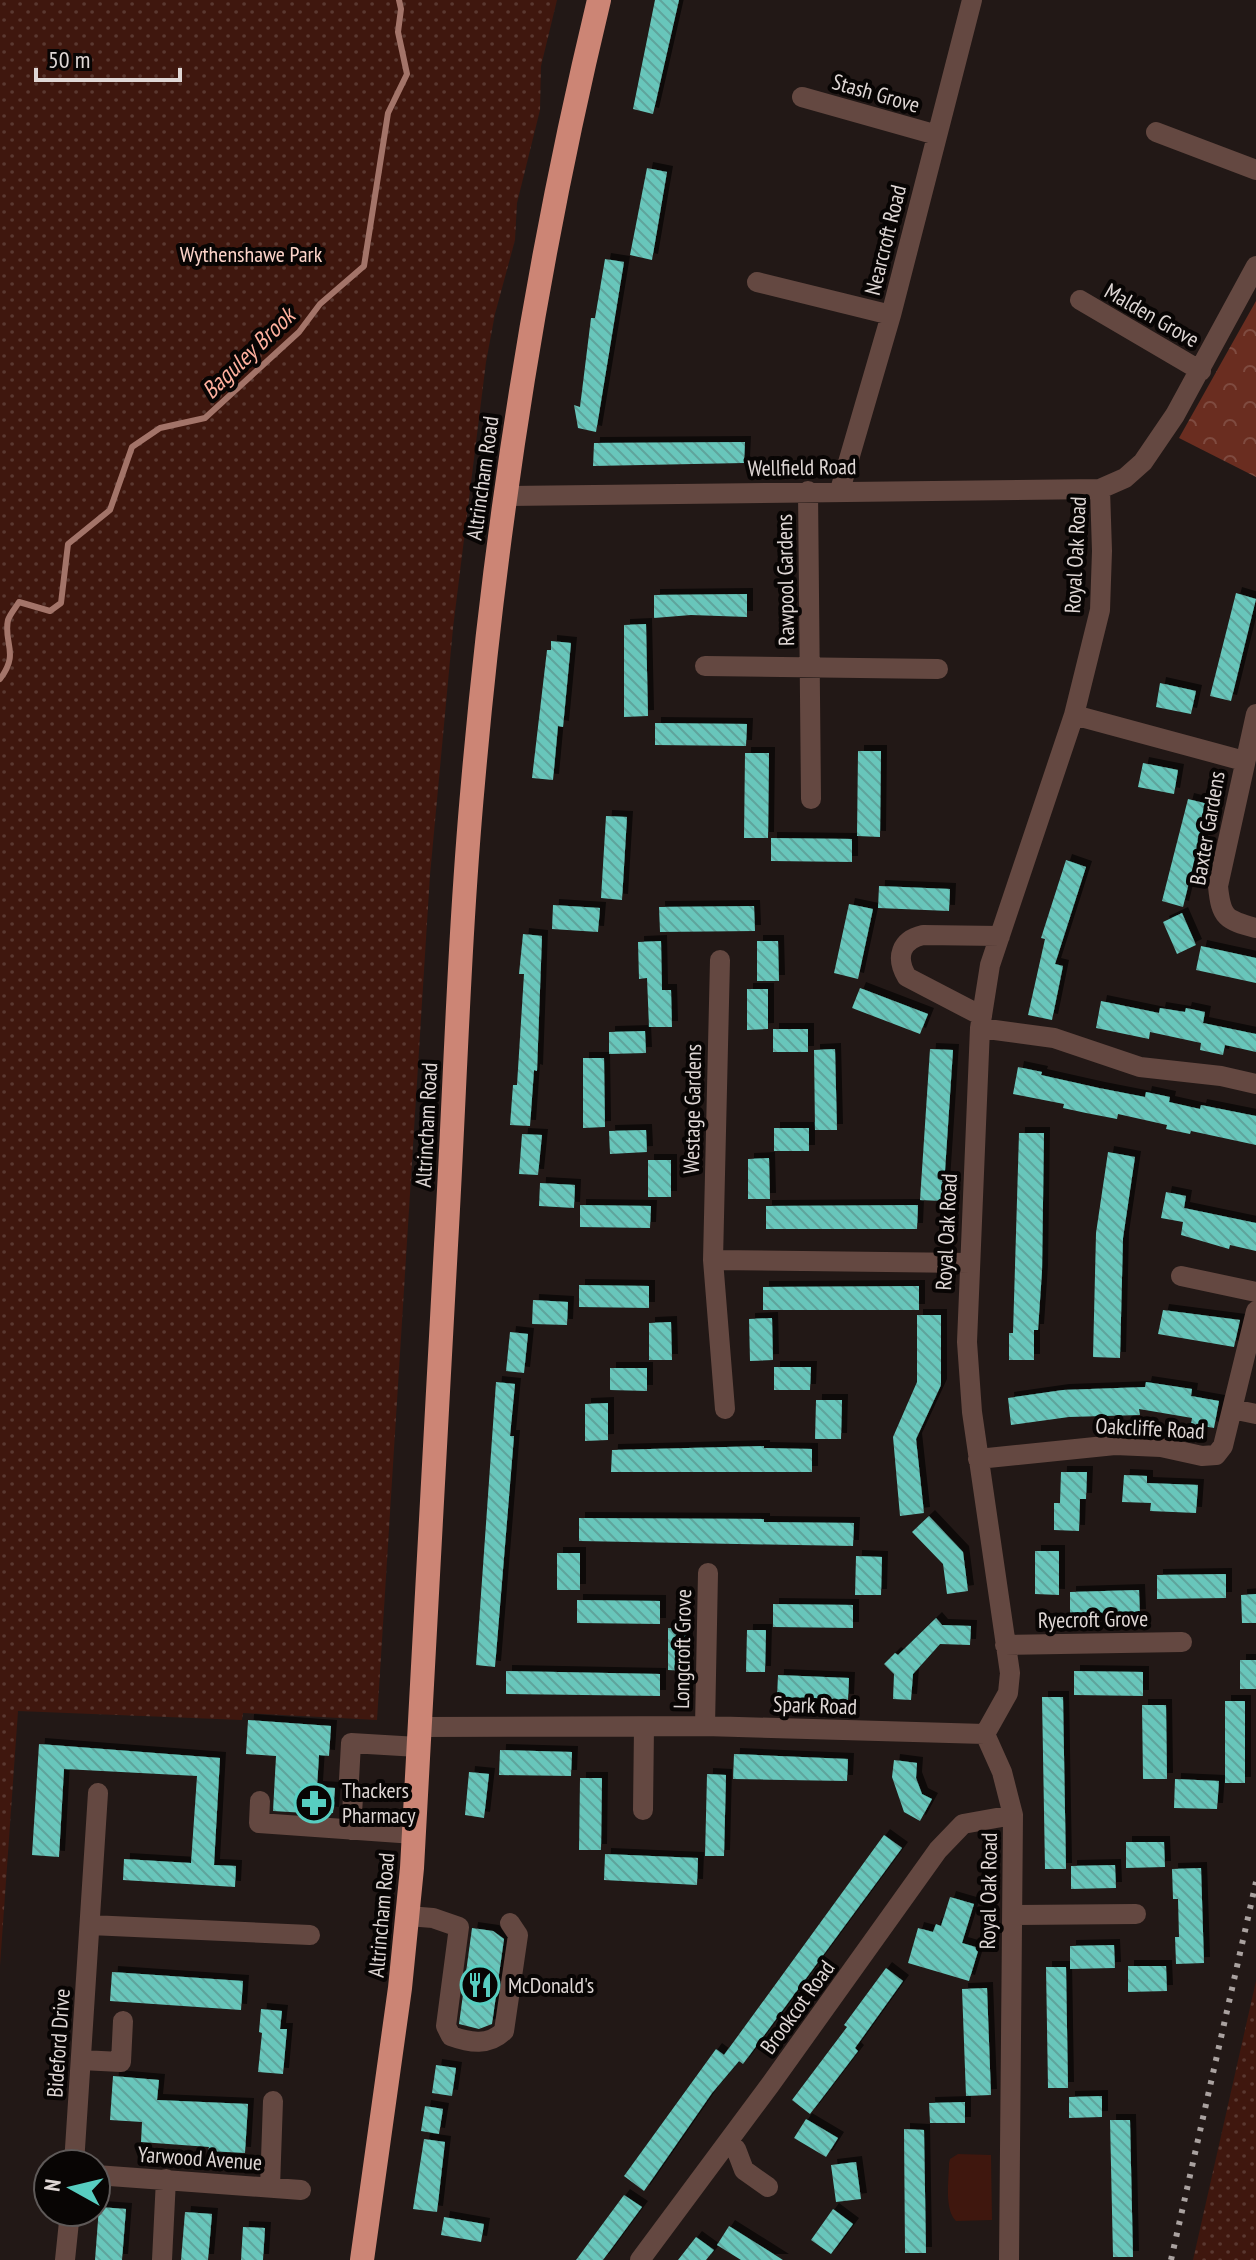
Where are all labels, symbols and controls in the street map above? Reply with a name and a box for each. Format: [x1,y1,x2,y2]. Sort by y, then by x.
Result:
scale bar [36,32,180,82]
text: 50 m [48,44,90,75]
street label: Stash Grove [829,67,923,119]
street label: Nearcroft Road [858,182,912,298]
park label: Wythenshawe Park [180,240,323,268]
street label: Malden Grove [1100,277,1204,353]
water label: Baguley Brook [195,299,303,405]
street label: Altrincham Road [459,414,505,542]
street label: Wellfield Road [747,452,857,482]
street label: Royal Oak Road [1058,496,1092,614]
street label: Rawpool Gardens [770,514,800,646]
street label: Baxter Gardens [1183,769,1231,887]
street label: Westage Gardens [677,1044,707,1174]
street label: Altrincham Road [409,1062,443,1188]
street label: Royal Oak Road [929,1173,963,1291]
street label: Oakcliffe Road [1095,1411,1205,1445]
street label: Longcroft Grove [667,1589,697,1709]
street label: Ryecroft Grove [1038,1604,1148,1634]
street label: Spark Road [773,1690,857,1720]
place label: Thackers Pharmacy [342,1776,416,1829]
pharmacy icon: Thackers Pharmacy [293,1782,335,1824]
street label: Royal Oak Road [973,1832,1003,1950]
street label: Altrincham Road [362,1852,400,1978]
street label: Brookcot Road [754,1955,840,2059]
restaurant icon: McDonald's [459,1964,501,2006]
place label: McDonald's [508,1971,594,1999]
street label: Bideford Drive [40,1988,76,2098]
street label: Yarwood Avenue [137,2140,263,2176]
north arrow [32,2148,112,2228]
text: N [38,2177,67,2193]

